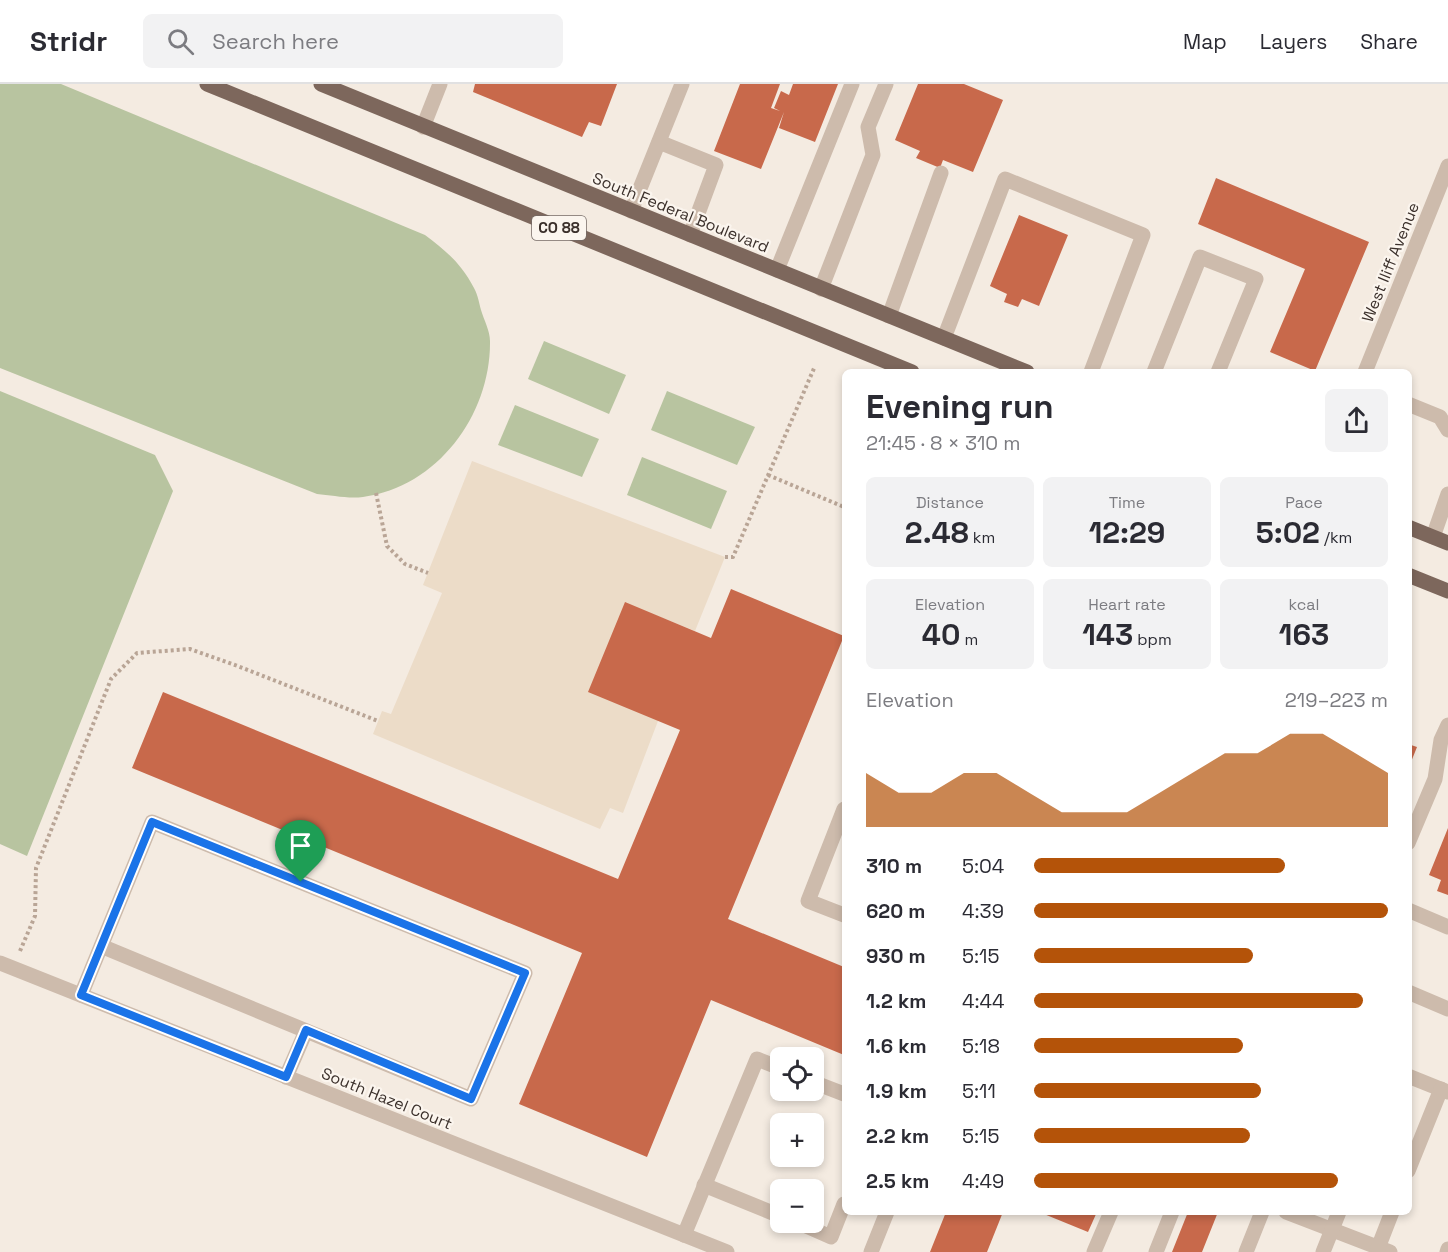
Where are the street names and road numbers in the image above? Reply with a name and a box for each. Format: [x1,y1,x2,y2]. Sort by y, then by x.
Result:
street label: South Federal Boulevard [589,167,772,258]
street label: West Iliff Avenue [1357,199,1424,325]
road number: CO 88 [532,216,586,240]
street label: South Hazel Court [318,1063,455,1134]

